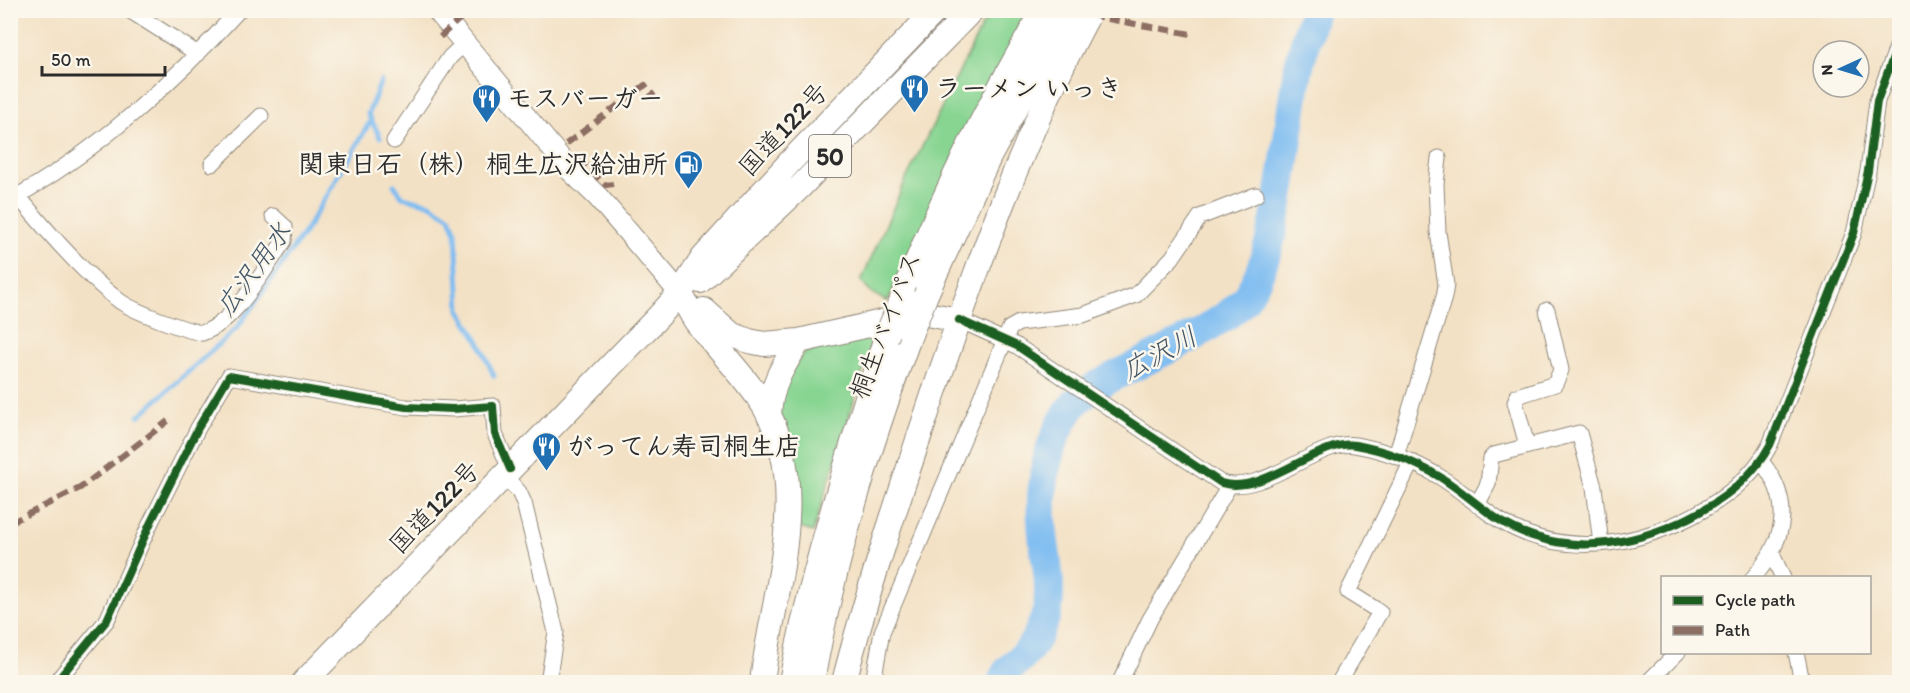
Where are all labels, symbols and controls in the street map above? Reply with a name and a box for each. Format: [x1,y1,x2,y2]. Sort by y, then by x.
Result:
scale bar [42,39,165,77]
north arrow [1811,39,1871,99]
text: 50 m [51,49,91,71]
text: N [1817,64,1836,76]
restaurant icon: ラーメン いっき [898,72,930,114]
place label: ラーメン いっき [935,72,1123,104]
street label: 国道122号 [731,75,835,183]
restaurant icon: モスバーガー [470,82,502,124]
place label: モスバーガー [507,82,664,114]
road number: 50 [809,135,851,177]
place label: 関東日石（株） 桐生広沢給油所 [298,148,668,180]
fuel station icon: 関東日石（株） 桐生広沢給油所 [673,148,705,190]
water label: 広沢用水 [208,216,298,322]
street label: 桐生バイパス [842,247,928,403]
water label: 広沢川 [1115,319,1203,387]
restaurant icon: がってん寿司桐生店 [530,430,562,472]
place label: がってん寿司桐生店 [567,430,801,462]
street label: 国道122号 [382,454,486,560]
legend [1661,576,1871,654]
text: Cycle path [1715,589,1796,611]
text: Path [1715,619,1750,641]

